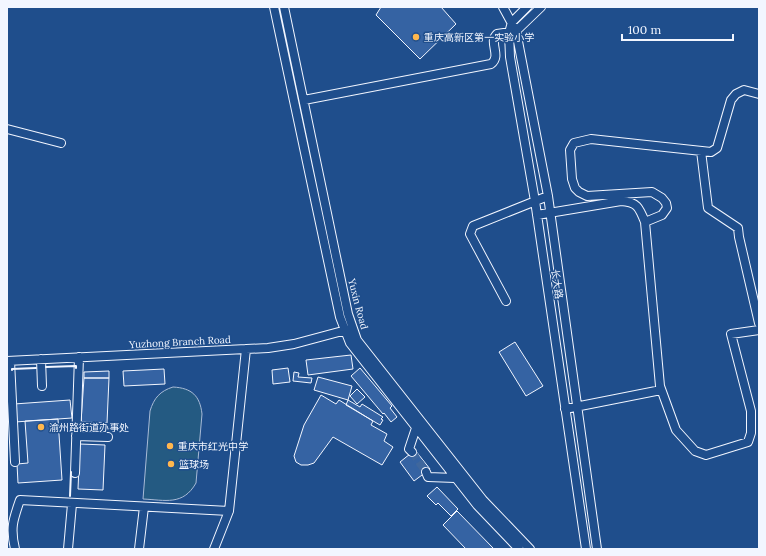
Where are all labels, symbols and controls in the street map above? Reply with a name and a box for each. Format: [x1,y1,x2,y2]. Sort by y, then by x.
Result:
scale bar [622,16,733,42]
text: 100 m [628,22,661,37]
place label: 重庆高新区第一实验小学 [424,31,534,44]
marker: 重庆高新区第一实验小学 [411,32,421,42]
street label: 长大路 [548,268,566,300]
street label: Yuxin Road [345,276,371,331]
street label: Yuzhong Branch Road [128,333,231,351]
place label: 渝州路街道办事处 [49,421,129,434]
marker: 渝州路街道办事处 [36,422,46,432]
place label: 重庆市红光中学 [178,440,248,453]
marker: 重庆市红光中学 [165,441,175,451]
place label: 篮球场 [179,458,209,471]
marker: 篮球场 [166,459,176,469]

